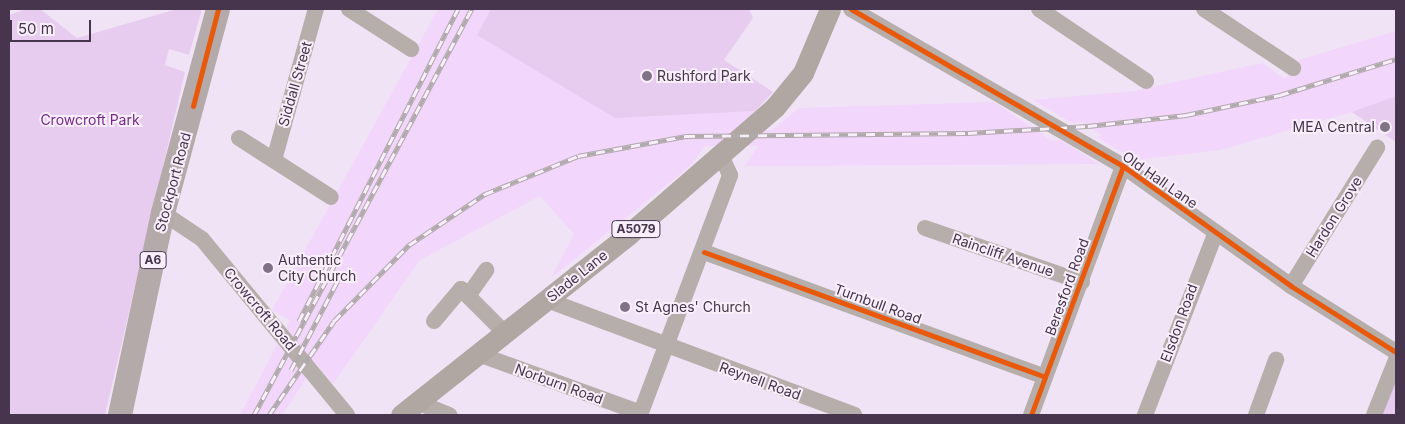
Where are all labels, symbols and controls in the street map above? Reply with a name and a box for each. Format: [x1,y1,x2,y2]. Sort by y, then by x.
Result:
scale bar [12,10,94,42]
text: 50 m [18,19,54,38]
street label: Siddall Street [275,40,315,128]
place label: Rushford Park [657,68,751,84]
marker: Rushford Park [641,70,653,82]
park label: Crowcroft Park [40,112,140,128]
place label: MEA Central [1293,119,1375,135]
marker: MEA Central [1379,121,1391,133]
street label: Stockport Road [152,130,194,234]
street label: Old Hall Lane [1119,148,1201,212]
street label: Hardon Grove [1303,174,1365,260]
road number: A5079 [611,220,661,238]
street label: Raincliff Avenue [950,230,1056,280]
street label: Beresford Road [1042,236,1092,338]
street label: Slade Lane [543,246,611,306]
road number: A6 [139,250,167,270]
place label: Authentic City Church [278,252,356,284]
marker: Authentic City Church [262,262,274,274]
street label: Crowcroft Road [220,264,300,354]
street label: Turnbull Road [832,280,924,328]
street label: Elsdon Road [1157,282,1201,364]
place label: St Agnes' Church [635,299,751,315]
marker: St Agnes' Church [619,301,631,313]
street label: Reynell Road [717,358,803,404]
street label: Norburn Road [513,360,605,408]

